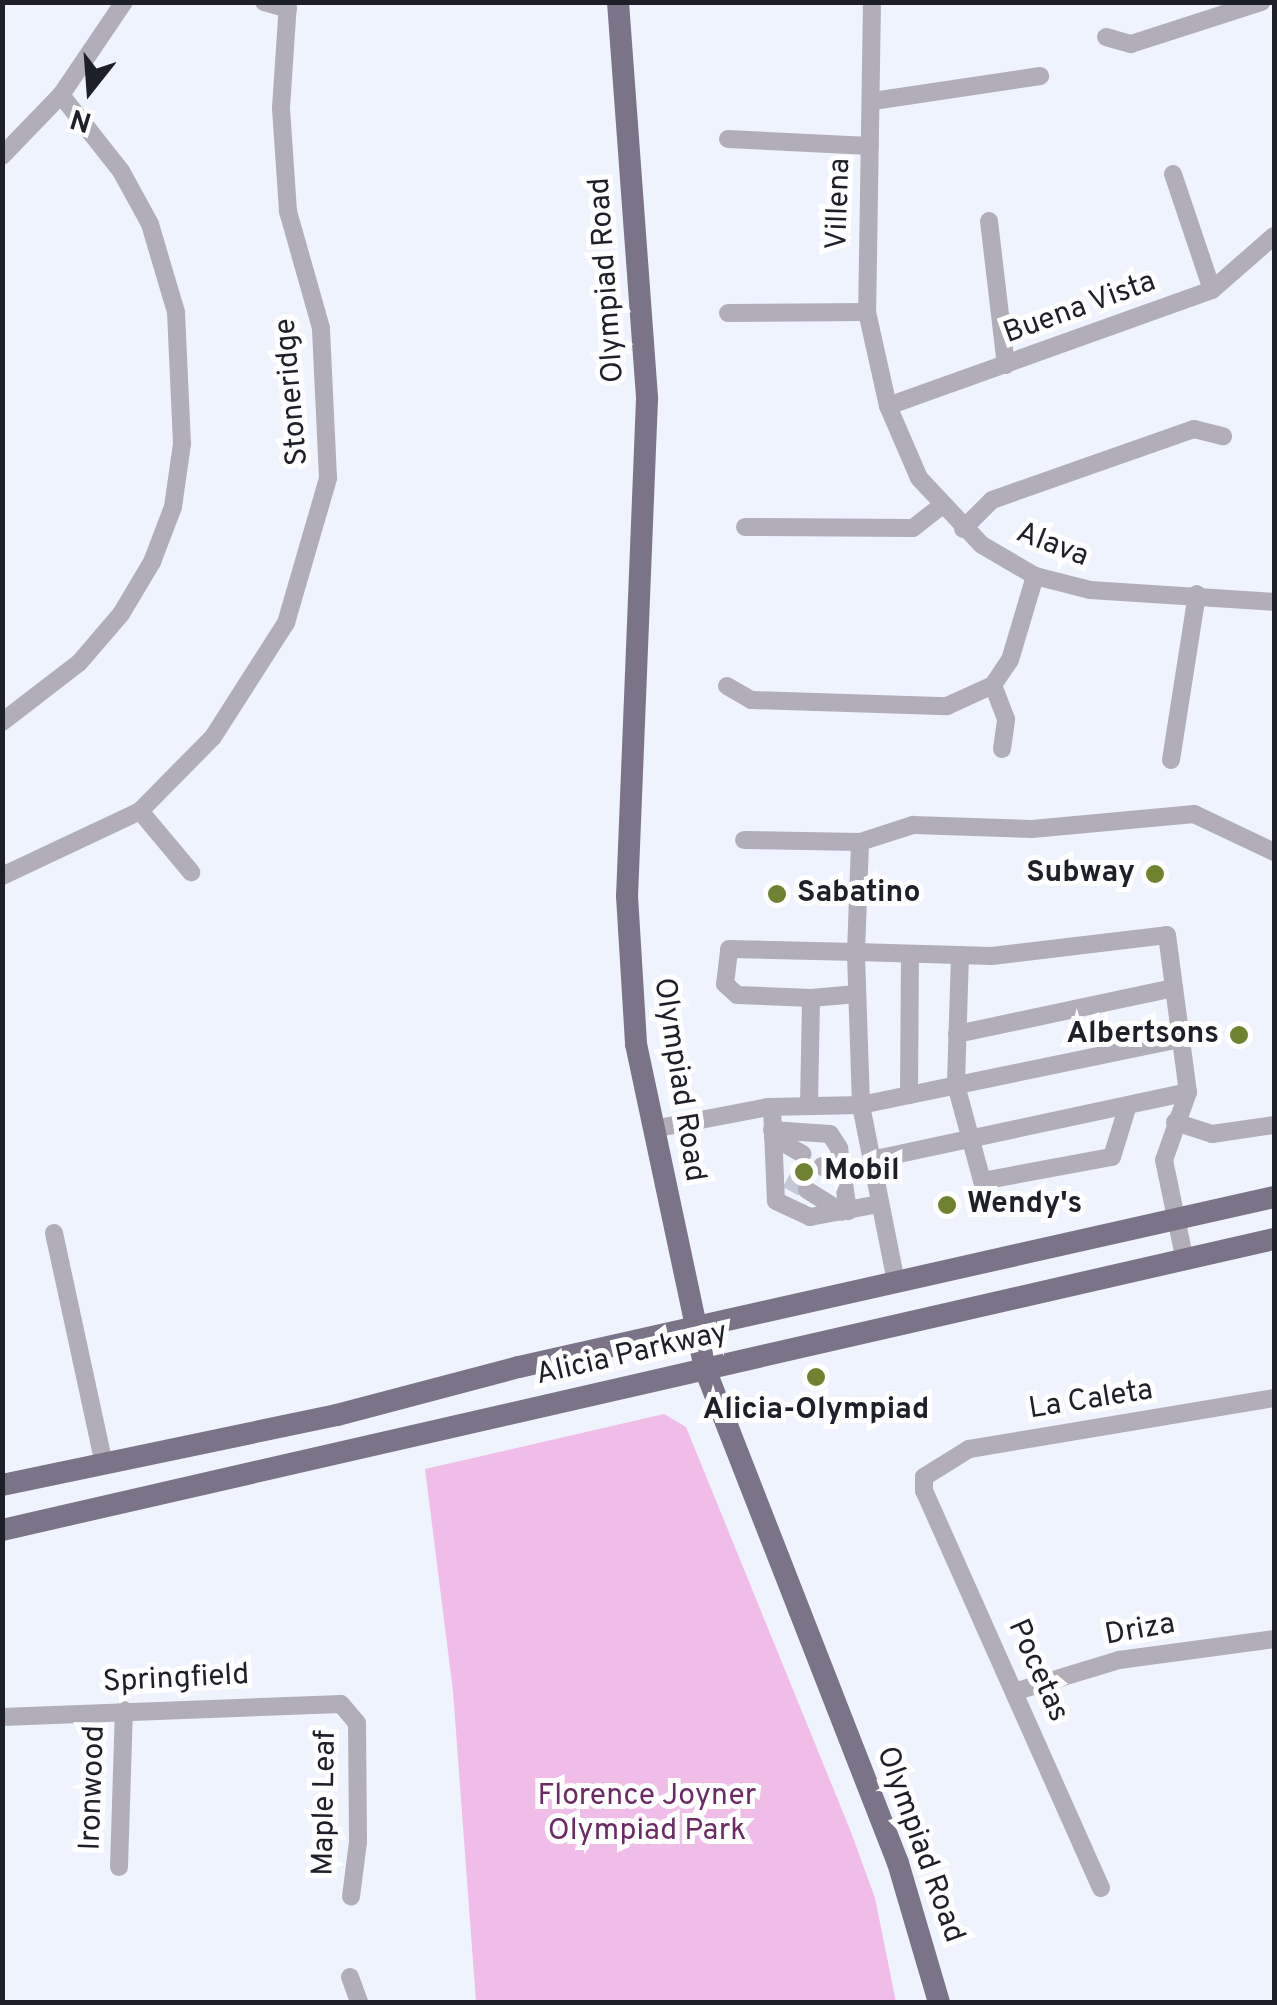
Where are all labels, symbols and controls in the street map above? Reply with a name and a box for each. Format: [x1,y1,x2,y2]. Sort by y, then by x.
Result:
north arrow [40,40,140,140]
text: N [66,99,96,139]
street label: Villena [820,157,860,251]
street label: Olympiad Road [583,176,633,384]
street label: Buena Vista [998,265,1162,353]
street label: Stoneridge [269,317,317,467]
street label: Alava [1011,516,1093,576]
place label: Subway [1026,856,1135,892]
marker: Subway [1144,863,1166,885]
place label: Sabatino [797,876,920,912]
marker: Sabatino [766,883,788,905]
street label: Olympiad Road [644,976,712,1184]
place label: Albertsons [1067,1017,1219,1053]
marker: Albertsons [1228,1024,1250,1046]
place label: Mobil [824,1154,900,1190]
marker: Mobil [793,1161,815,1183]
place label: Wendy's [967,1187,1082,1223]
marker: Wendy's [936,1194,958,1216]
street label: Alicia Parkway [533,1315,731,1395]
marker: Alicia-Olympiad [805,1366,827,1388]
street label: La Caleta [1026,1373,1156,1429]
place label: Alicia-Olympiad [703,1393,929,1429]
street label: Driza [1102,1607,1178,1655]
street label: Pocetas [999,1614,1075,1728]
street label: Springfield [102,1658,250,1702]
street label: Ironwood [74,1725,114,1851]
street label: Maple Leaf [307,1730,345,1876]
street label: Olympiad Road [867,1742,971,1948]
park label: Florence Joyner Olympiad Park [537,1779,757,1850]

